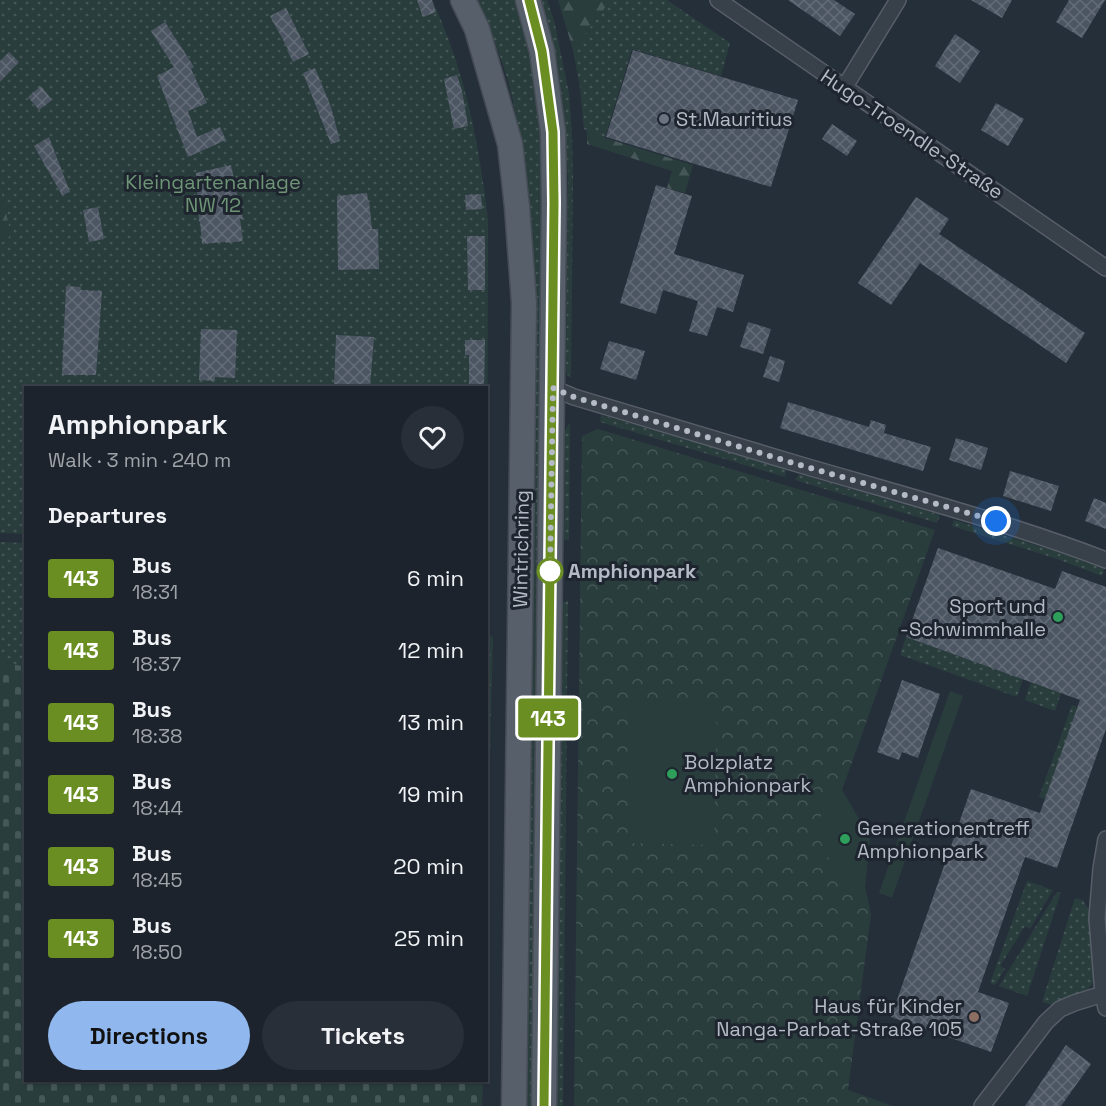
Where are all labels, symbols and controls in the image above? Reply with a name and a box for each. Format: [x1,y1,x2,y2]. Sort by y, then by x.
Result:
street label: Hugo-Troendle-Straße [816,63,1008,205]
place label: St.Mauritius [676,106,793,132]
marker: St.Mauritius [657,112,671,126]
park label: Kleingartenanlage NW 12 [125,169,301,218]
text: Amphionpark [48,406,228,442]
button: heart [401,406,464,469]
text: Walk · 3 min · 240 m [48,447,231,473]
street label: Wintrichring [507,490,535,608]
text: Departures [48,501,167,529]
your location [981,506,1011,536]
text: Bus [132,551,172,579]
marker: Amphionpark [537,558,563,584]
place label: Amphionpark [568,558,696,584]
text: 6 min [407,564,464,592]
text: 143 [63,565,99,592]
text: 18:31 [132,579,178,605]
place label: Sport und -Schwimmhalle [900,593,1046,642]
marker: Sport und -Schwimmhalle [1051,610,1065,624]
text: Bus [132,623,172,651]
text: 12 min [398,636,464,664]
text: 143 [63,637,99,664]
text: 18:37 [132,651,181,677]
text: Bus [132,695,172,723]
line badge: 143 [514,698,582,738]
text: 143 [530,705,566,732]
text: 13 min [398,708,464,736]
text: 143 [63,709,99,736]
text: 18:38 [132,723,182,749]
place label: Bolzplatz Amphionpark [684,749,811,798]
text: Bus [132,767,172,795]
marker: Bolzplatz Amphionpark [665,767,679,781]
text: 19 min [398,780,464,808]
text: 143 [63,781,99,808]
text: 18:44 [132,795,183,821]
place label: Generationentreff Amphionpark [857,815,1030,864]
marker: Generationentreff Amphionpark [838,832,852,846]
text: Bus [132,839,172,867]
text: 20 min [393,852,464,880]
text: 143 [63,853,99,880]
text: 18:45 [132,867,182,893]
text: Bus [132,911,172,939]
text: 25 min [394,924,464,952]
text: 143 [63,925,99,952]
text: 18:50 [132,939,183,965]
place label: Haus für Kinder Nanga-Parbat-Straße 105 [716,993,962,1042]
button: Directions [48,1001,250,1070]
button: Tickets [262,1001,464,1070]
marker: Haus für Kinder Nanga-Parbat-Straße 105 [967,1010,981,1024]

